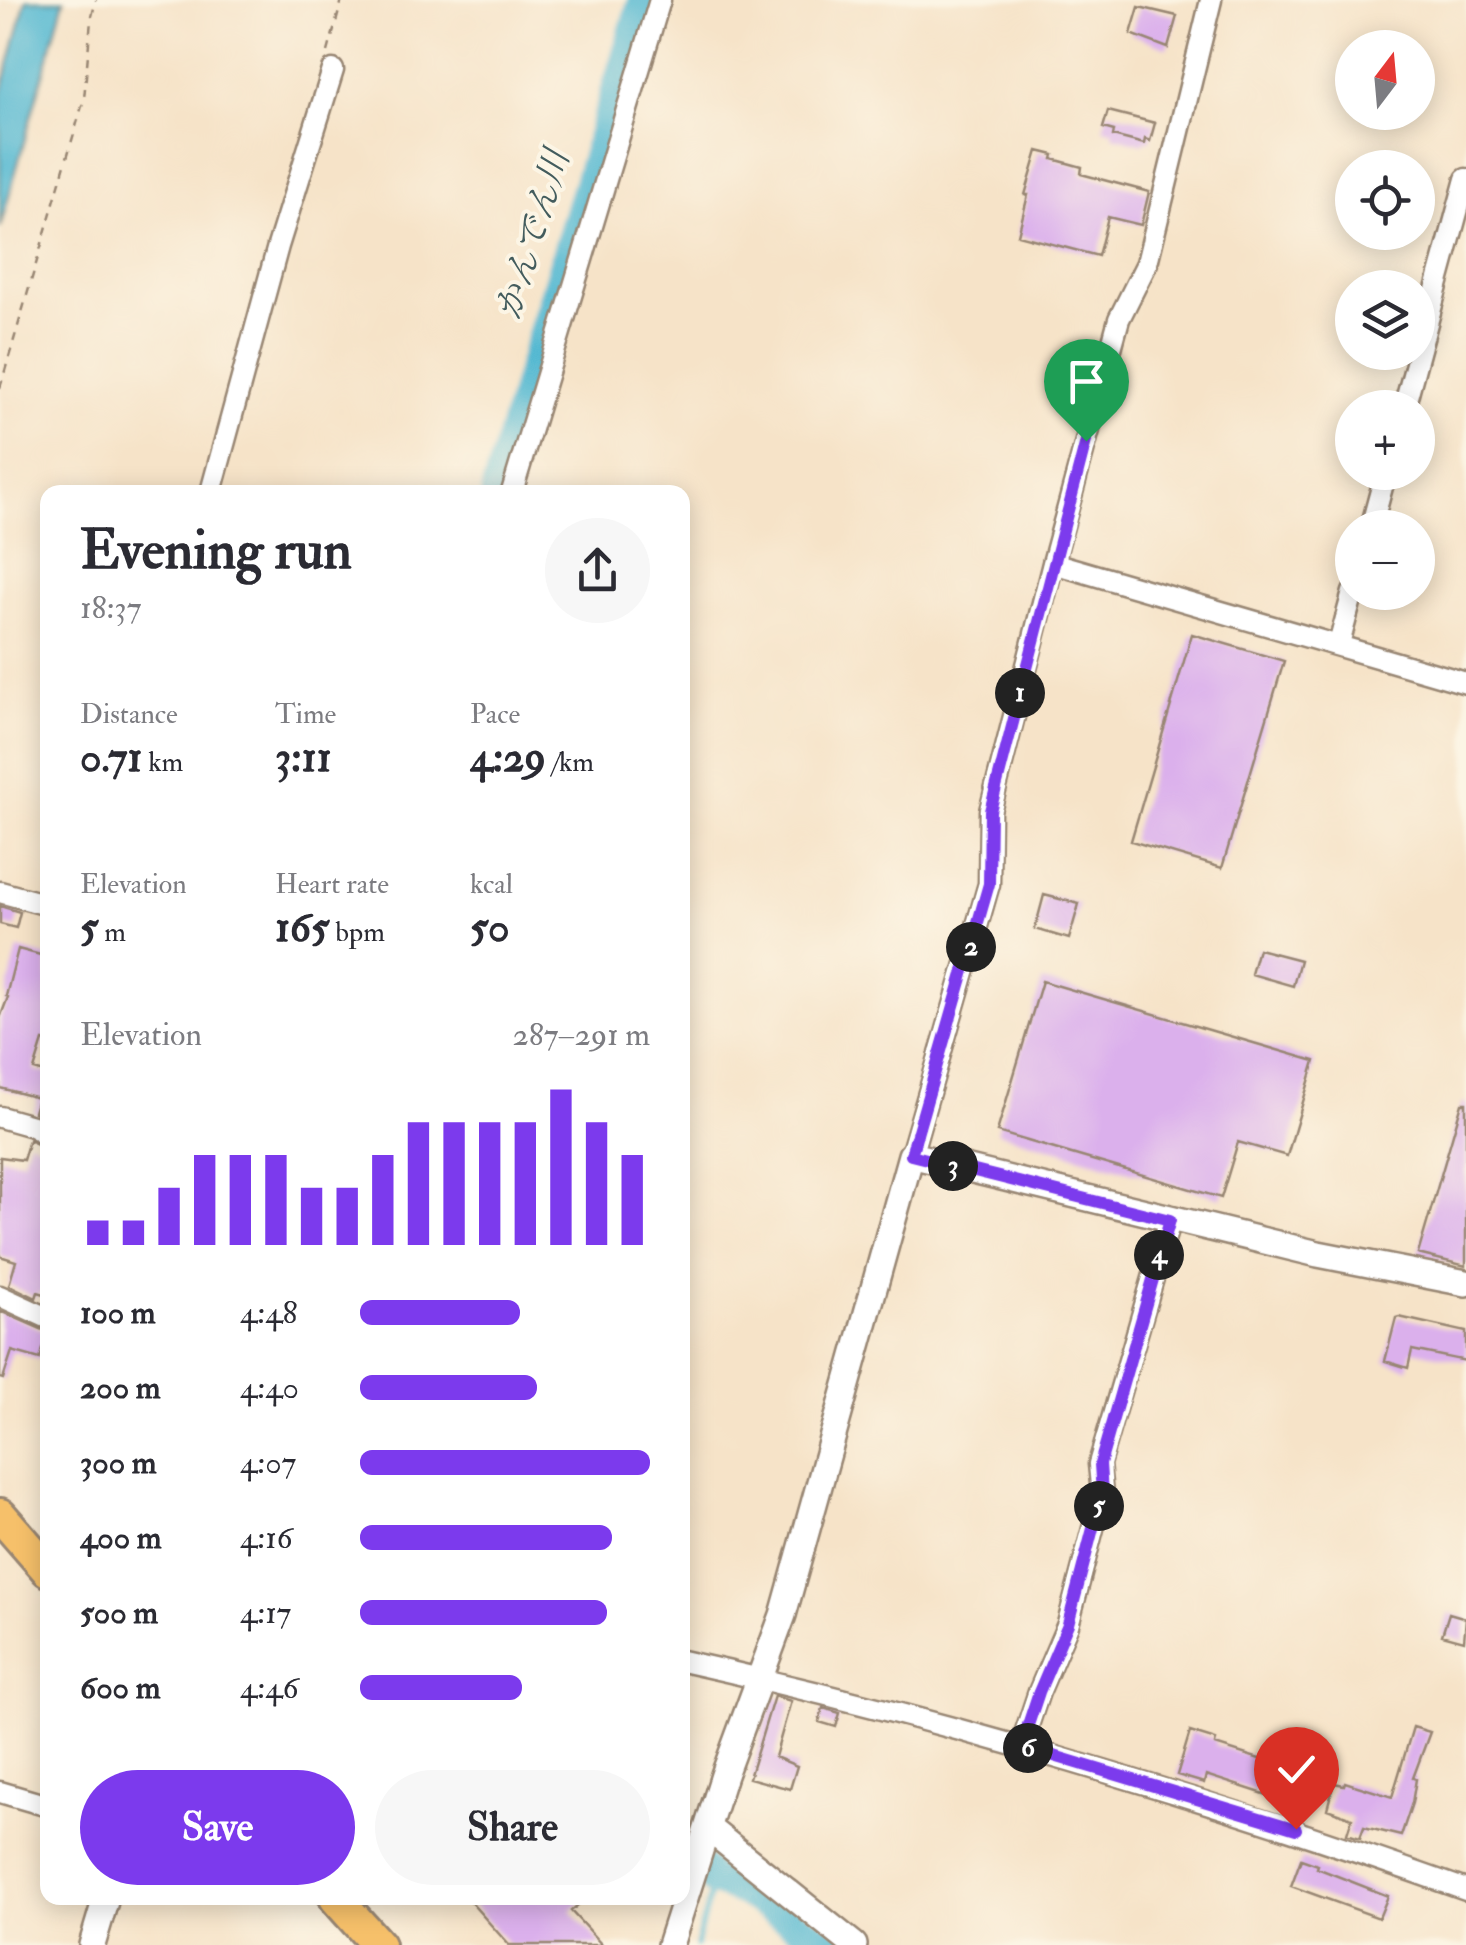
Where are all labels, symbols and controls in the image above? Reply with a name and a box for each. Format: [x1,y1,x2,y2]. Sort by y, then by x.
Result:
north arrow [1335,30,1435,130]
map controls [1335,30,1435,610]
water label: かんでん川 [486,141,581,325]
button: locate [1335,150,1435,250]
button: layers [1335,270,1435,370]
pin [1044,339,1129,442]
icon: arrive [1059,354,1114,409]
button: + [1335,390,1435,490]
button: − [1335,510,1435,610]
text: Evening run [80,516,352,585]
button: share [545,518,650,623]
text: 18:37 [80,588,141,628]
pin: 1 [995,668,1045,718]
text: 1 [1015,675,1025,710]
text: Distance [80,697,178,732]
text: Time [275,697,336,732]
text: Pace [470,697,520,732]
text: 0.71 [80,732,142,784]
text: 3:11 [275,732,332,784]
text: 4:29 [470,732,546,784]
text: km [142,745,183,780]
text: /km [546,745,594,780]
text: Elevation [80,867,187,902]
text: Heart rate [275,867,389,902]
text: kcal [470,867,513,902]
text: 5 [80,902,98,954]
text: 165 [275,902,329,954]
text: 50 [470,902,510,954]
text: m [98,915,126,950]
text: bpm [329,915,385,950]
pin: 2 [946,922,996,972]
text: 2 [964,929,978,964]
text: Elevation [80,1015,202,1055]
text: 287–291 m [512,1015,650,1055]
pin: 3 [928,1141,978,1191]
text: 3 [948,1148,958,1183]
pin: 4 [1134,1230,1184,1280]
text: 4 [1151,1237,1167,1272]
text: 100 m [80,1293,156,1333]
text: 4:48 [240,1293,297,1333]
text: 200 m [80,1368,161,1408]
text: 4:40 [240,1368,299,1408]
text: 300 m [80,1443,157,1483]
text: 4:07 [240,1443,296,1483]
pin: 5 [1074,1481,1124,1531]
text: 5 [1093,1488,1105,1523]
text: 400 m [80,1518,162,1558]
text: 4:16 [240,1518,293,1558]
text: 500 m [80,1593,158,1633]
text: 4:17 [240,1593,291,1633]
text: 600 m [80,1668,161,1708]
text: 4:46 [240,1668,299,1708]
pin: 6 [1003,1723,1053,1773]
pin [1254,1727,1339,1830]
text: 6 [1021,1730,1035,1765]
icon: check [1269,1742,1324,1797]
button: Save [80,1770,355,1885]
button: Share [375,1770,650,1885]

